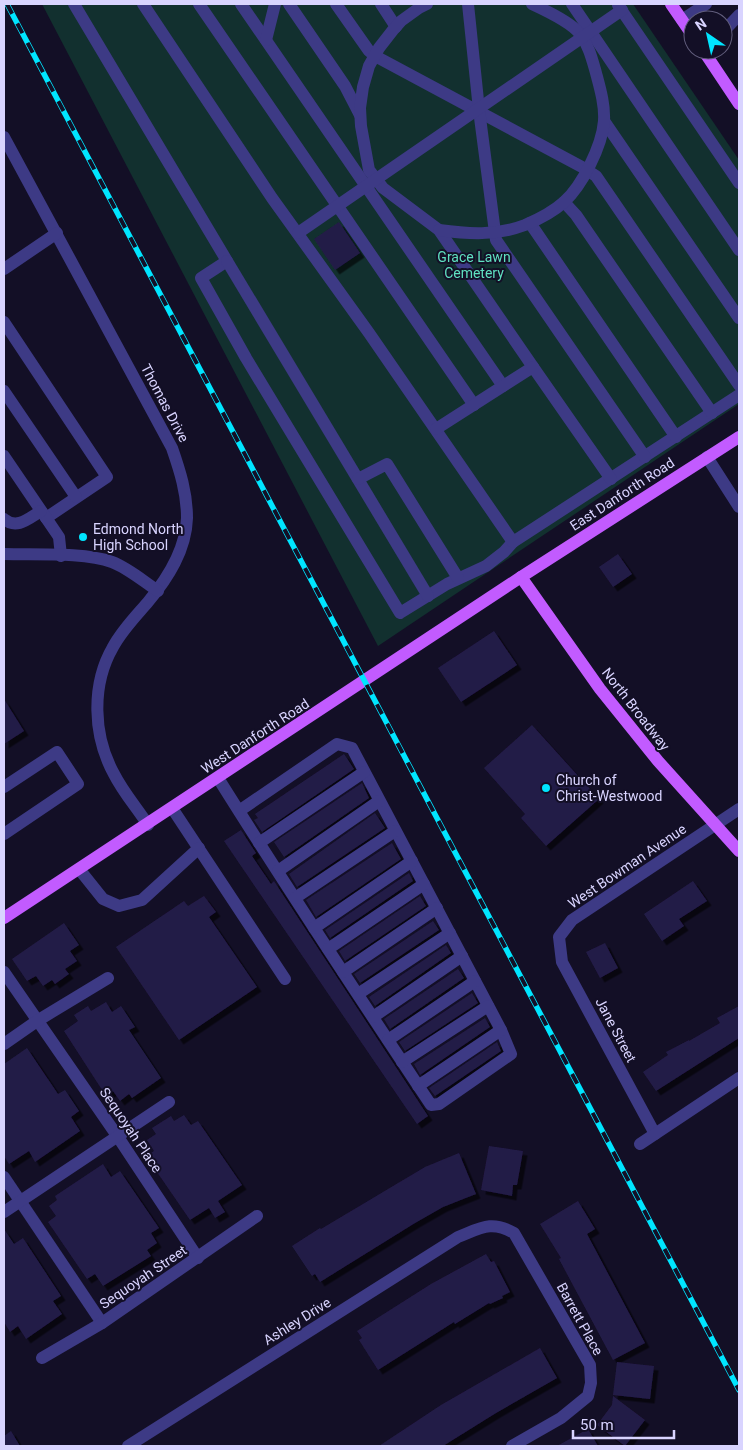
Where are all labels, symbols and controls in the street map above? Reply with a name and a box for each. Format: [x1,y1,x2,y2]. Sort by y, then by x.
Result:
north arrow [683,10,733,60]
text: N [692,15,709,34]
park label: Grace Lawn Cemetery [437,249,511,281]
street label: Thomas Drive [138,361,192,445]
street label: East Danforth Road [567,454,677,534]
place label: Edmond North High School [93,521,183,553]
marker: Edmond North High School [77,531,89,543]
street label: North Broadway [599,665,673,754]
street label: West Danforth Road [198,695,312,777]
place label: Church of Christ-Westwood [556,772,662,804]
marker: Church of Christ-Westwood [540,782,552,794]
street label: West Bowman Avenue [565,820,689,912]
street label: Jane Street [592,995,640,1065]
street label: Sequoyah Place [97,1084,165,1176]
street label: Sequoyah Street [96,1242,190,1312]
street label: Barrett Place [554,1280,606,1358]
street label: Ashley Drive [260,1294,334,1348]
scale bar [573,1408,674,1440]
text: 50 m [580,1416,614,1434]

